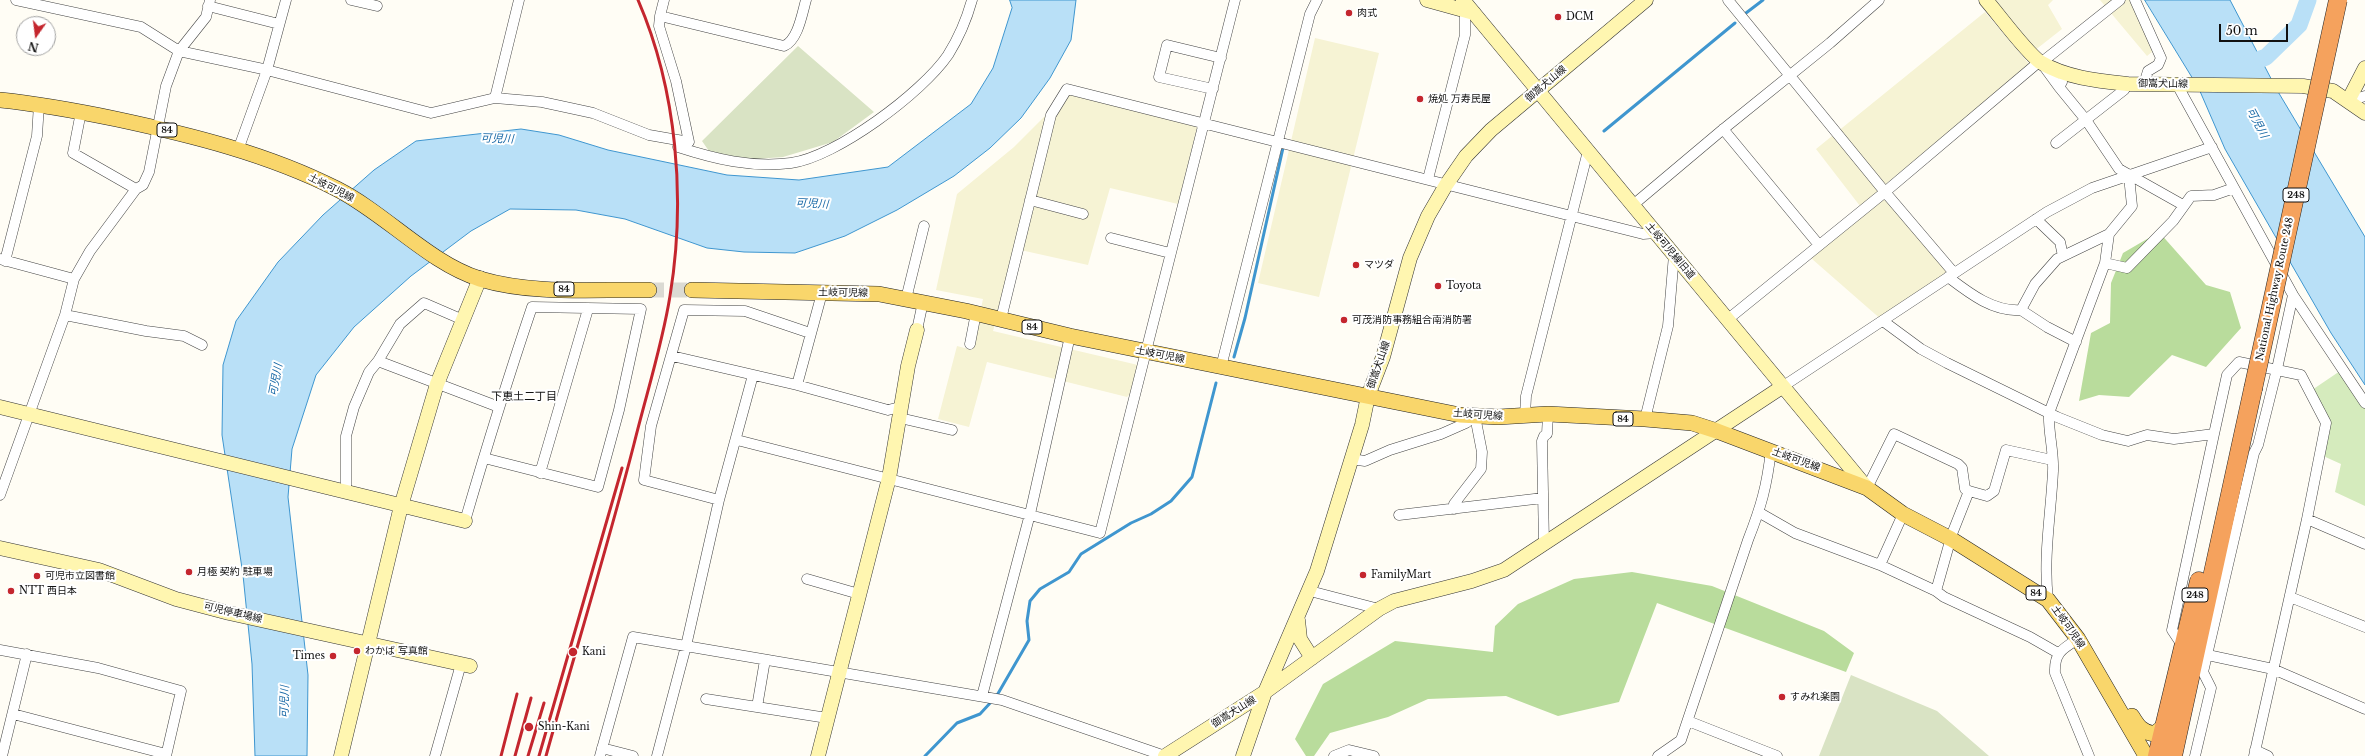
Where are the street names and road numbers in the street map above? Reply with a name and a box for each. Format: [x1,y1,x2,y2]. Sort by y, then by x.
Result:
street label: 御嵩犬山線 [1523,63,1569,105]
street label: 御嵩犬山線 [2138,78,2188,90]
road number: 84 [157,123,177,137]
street label: 土岐可児線 [306,171,356,205]
road number: 248 [2283,188,2309,202]
street label: National Highway Route 248 [2254,216,2296,362]
street label: 土岐可児線旧道 [1643,220,1697,282]
road number: 84 [554,282,574,296]
street label: 土岐可児線 [818,287,868,299]
road number: 84 [1022,320,1042,334]
street label: 御嵩犬山線 [1365,339,1393,391]
street label: 土岐可児線 [1134,344,1186,366]
street label: 土岐可児線 [1453,407,1503,423]
road number: 84 [1613,412,1633,426]
street label: 土岐可児線 [1770,446,1822,474]
road number: 84 [2026,586,2046,600]
road number: 248 [2182,588,2208,602]
street label: 可児停車場線 [202,600,264,626]
street label: 土岐可児線 [2049,603,2087,651]
street label: 御嵩犬山線 [1210,694,1258,730]

